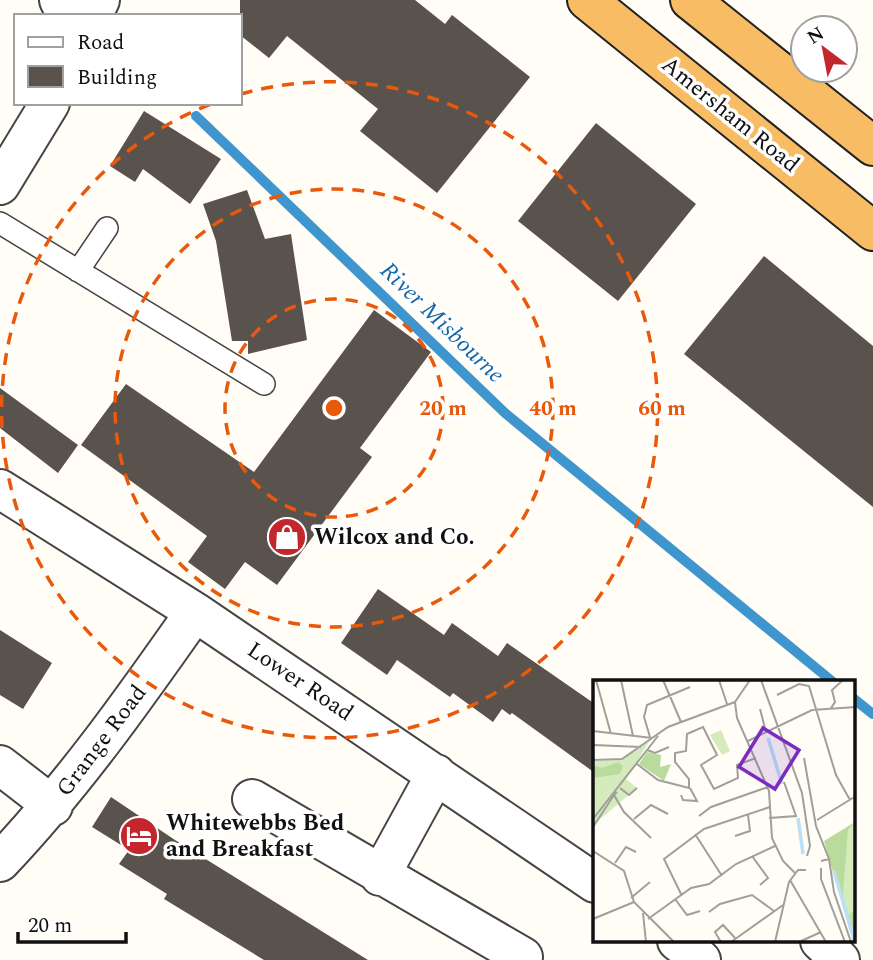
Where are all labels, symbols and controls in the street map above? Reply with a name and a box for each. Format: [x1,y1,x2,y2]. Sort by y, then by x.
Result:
legend [14,14,242,105]
north arrow [789,14,859,84]
text: N [802,19,830,52]
text: Road [77,27,124,59]
street label: Amersham Road [653,48,807,182]
text: Building [77,62,157,94]
water label: River Misbourne [371,254,513,392]
text: 20 m [419,393,467,425]
text: 40 m [529,393,577,425]
text: 60 m [638,393,686,425]
centre of rings [322,396,346,420]
shop icon: Wilcox and Co. [266,516,308,558]
place label: Wilcox and Co. [314,520,475,555]
street label: Lower Road [240,633,361,731]
street label: Grange Road [48,677,156,804]
inset map [593,680,856,942]
place label: Whitewebbs Bed and Breakfast [166,806,344,867]
hotel icon: Whitewebbs Bed and Breakfast [118,815,160,857]
scale bar [18,900,126,944]
text: 20 m [28,910,72,942]

